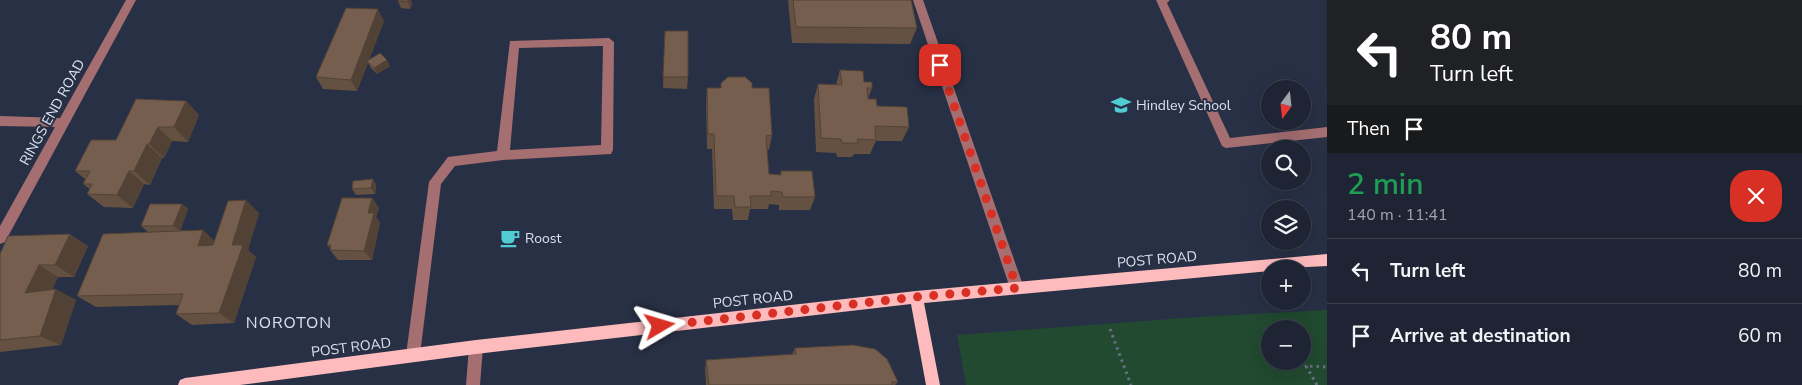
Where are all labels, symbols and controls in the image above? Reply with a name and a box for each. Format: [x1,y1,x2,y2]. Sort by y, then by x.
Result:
text: 80 m [1430,14,1512,61]
icon: left [1347,20,1412,85]
pin [919,44,961,86]
icon: arrive [926,51,954,79]
street label: RINGS END ROAD [15,56,90,169]
text: Turn left [1430,59,1513,89]
north arrow [1261,80,1311,130]
map controls [1261,80,1311,370]
school or university icon: Hindley School [1110,94,1132,116]
place label: Hindley School [1136,96,1232,115]
icon: arrive [1400,115,1428,143]
text: Then [1347,116,1390,142]
button: search [1261,140,1311,190]
text: 2 min [1347,164,1423,205]
button: close [1730,170,1782,222]
button: layers [1261,200,1311,250]
text: 140 m · 11:41 [1347,204,1448,226]
cafe icon: Roost [499,227,521,249]
place label: Roost [525,229,561,248]
street label: POST ROAD [1116,247,1198,272]
icon: left [1347,257,1375,285]
text: Turn left [1390,258,1465,284]
text: 80 m [1738,258,1782,284]
button: + [1261,260,1311,310]
street label: POST ROAD [712,286,794,313]
position arrow [633,299,685,351]
district label: NOROTON [246,312,332,334]
button: − [1261,320,1311,370]
icon: arrive [1347,322,1375,350]
text: Arrive at destination [1390,323,1571,349]
text: 60 m [1738,323,1782,349]
street label: POST ROAD [310,333,392,362]

